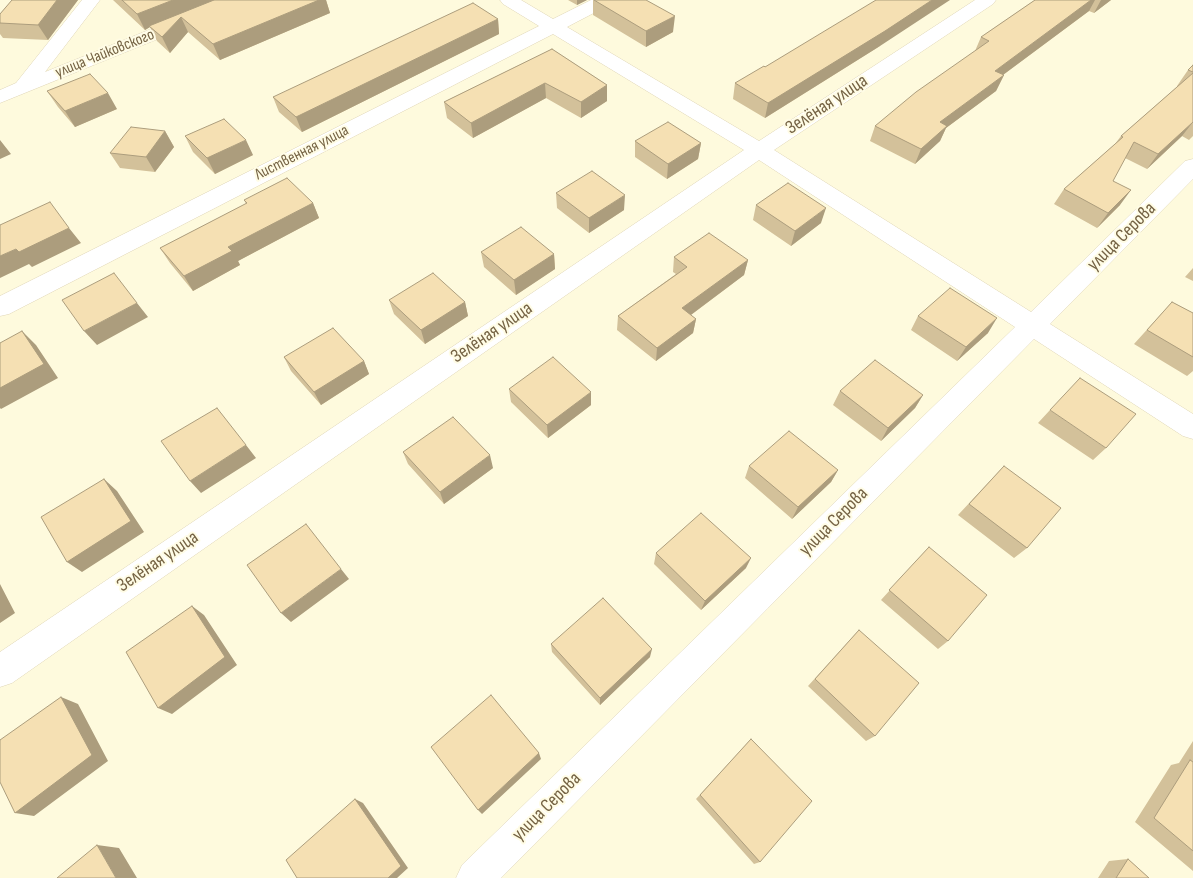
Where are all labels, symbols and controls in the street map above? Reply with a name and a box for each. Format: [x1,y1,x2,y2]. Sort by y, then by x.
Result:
street label: улица Чайковского [53,25,157,83]
street label: Зелёная улица [782,70,872,140]
street label: Лиственная улица [252,121,352,185]
street label: улица Серова [1083,198,1161,276]
street label: Зелёная улица [447,298,537,368]
street label: улица Серова [795,483,873,561]
street label: Зелёная улица [113,527,203,597]
street label: улица Серова [508,768,586,846]

